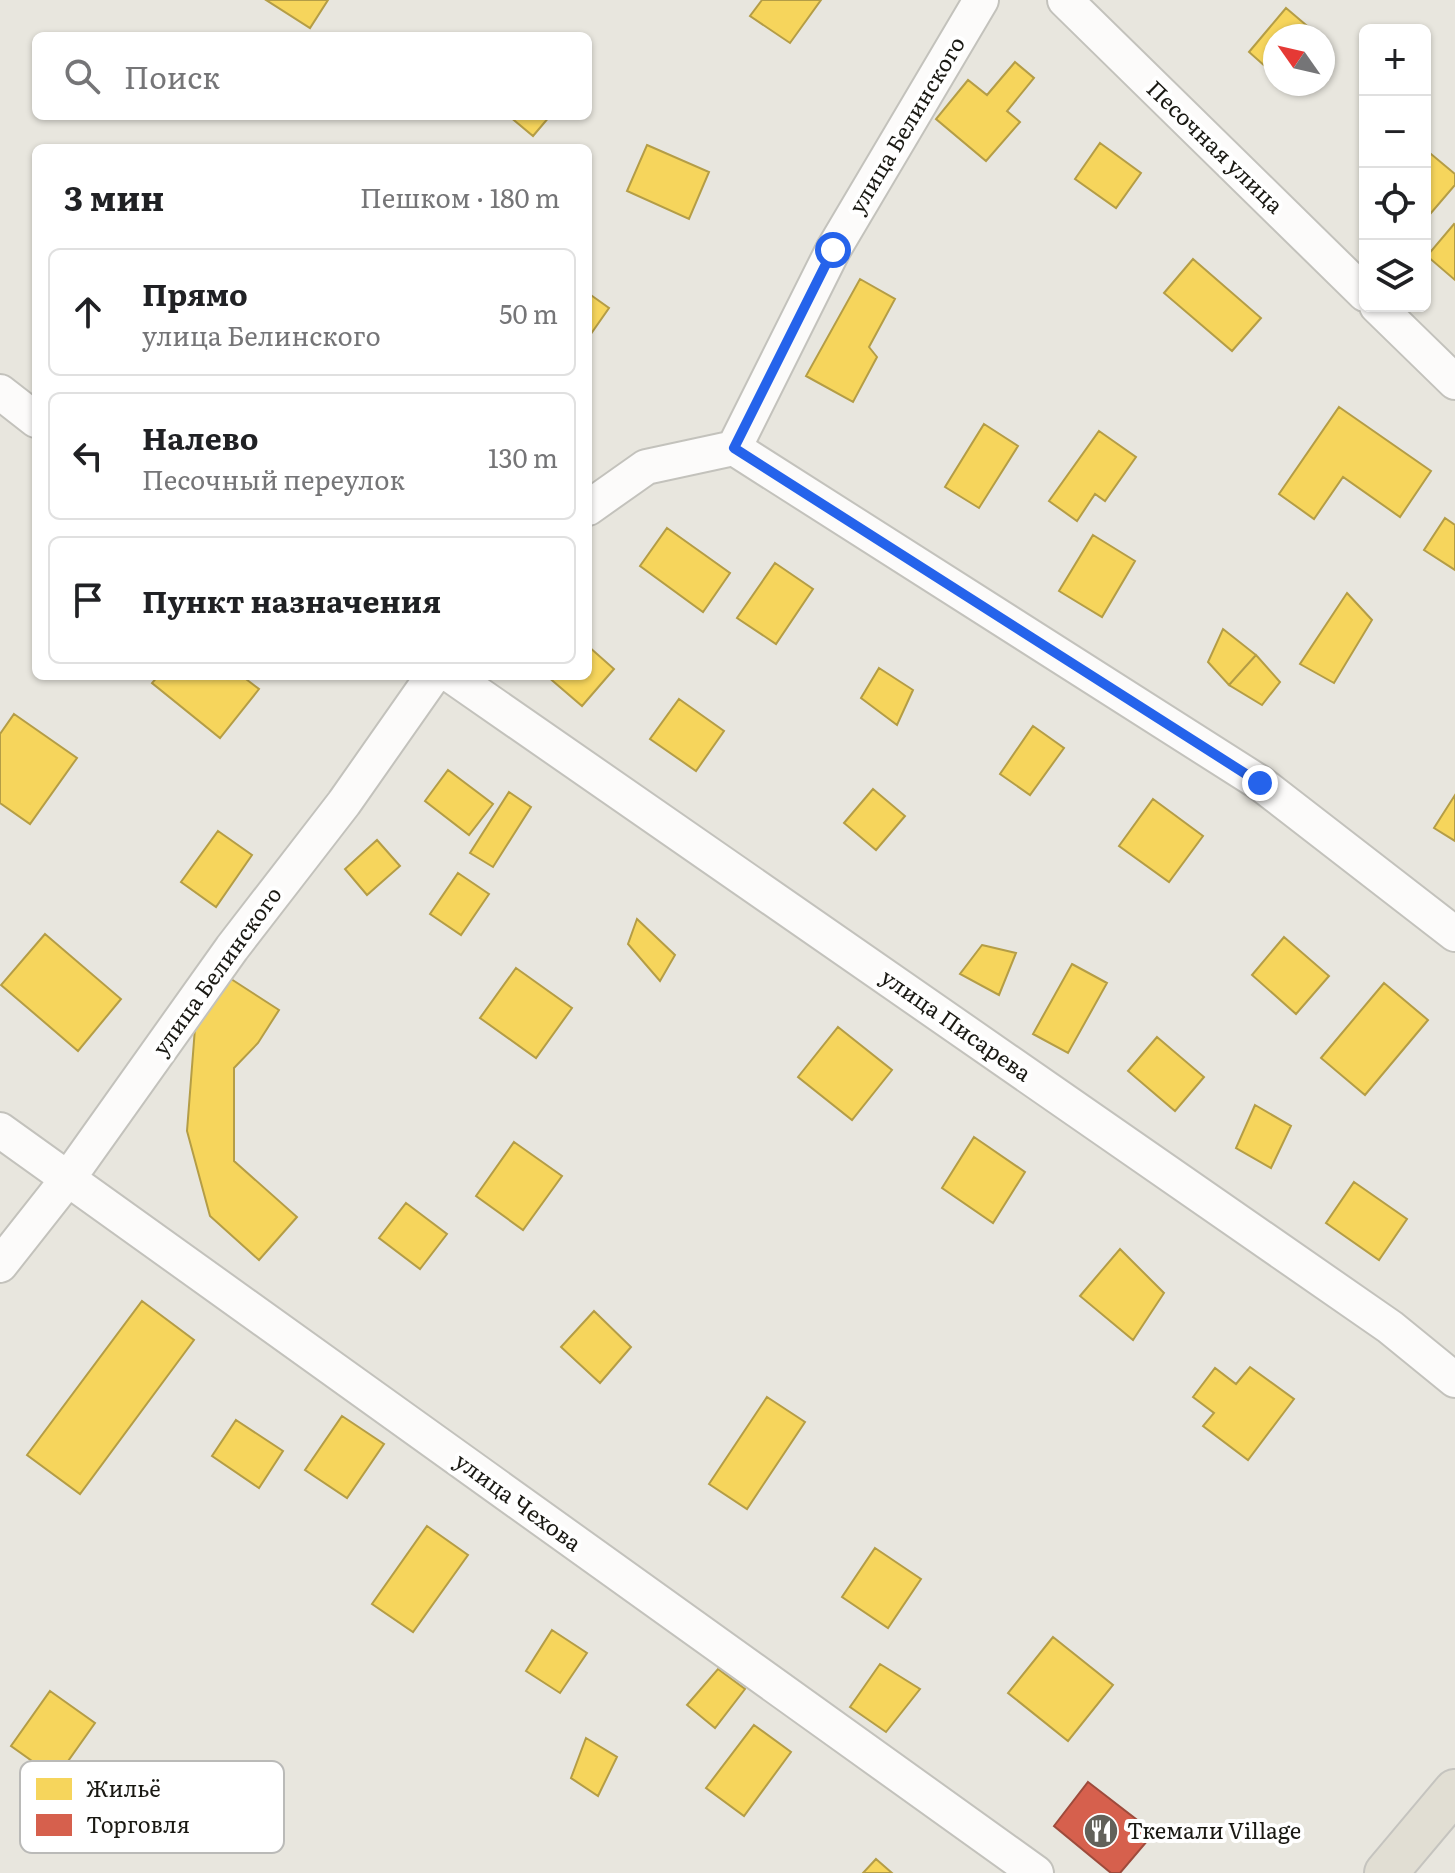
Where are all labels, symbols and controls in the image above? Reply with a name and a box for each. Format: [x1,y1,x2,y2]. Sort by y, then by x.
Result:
north arrow [1263,24,1335,96]
map controls [1359,24,1431,312]
button: + [1359,24,1431,96]
street label: улица Белинского [840,29,972,219]
search box [32,32,592,120]
icon: search [60,54,104,98]
text: Поиск [124,54,220,98]
street label: Песочная улица [1140,72,1292,220]
button: − [1359,96,1431,168]
button: locate [1359,168,1431,240]
text: 3 мин [64,171,164,221]
text: Пешком · 180 m [360,177,560,216]
route start [815,232,851,268]
button: layers [1359,240,1431,312]
text: Прямо [142,271,248,315]
icon: ahead [66,290,110,334]
text: 50 m [499,293,558,332]
text: улица Белинского [142,315,381,354]
text: Налево [142,415,258,459]
icon: left [66,434,110,478]
text: 130 m [488,437,558,476]
text: Песочный переулок [142,459,405,498]
icon: arrive [66,578,110,622]
text: Пункт назначения [142,578,441,622]
route end [1242,765,1278,801]
street label: улица Белинского [143,879,288,1061]
street label: улица Писарева [875,959,1039,1088]
street label: улица Чехова [449,1444,589,1558]
legend [20,1761,284,1853]
text: Жильё [86,1771,161,1804]
text: Торговля [86,1807,190,1840]
restaurant icon: Ткемали Village [1082,1812,1120,1850]
place label: Ткемали Village [1127,1813,1301,1846]

